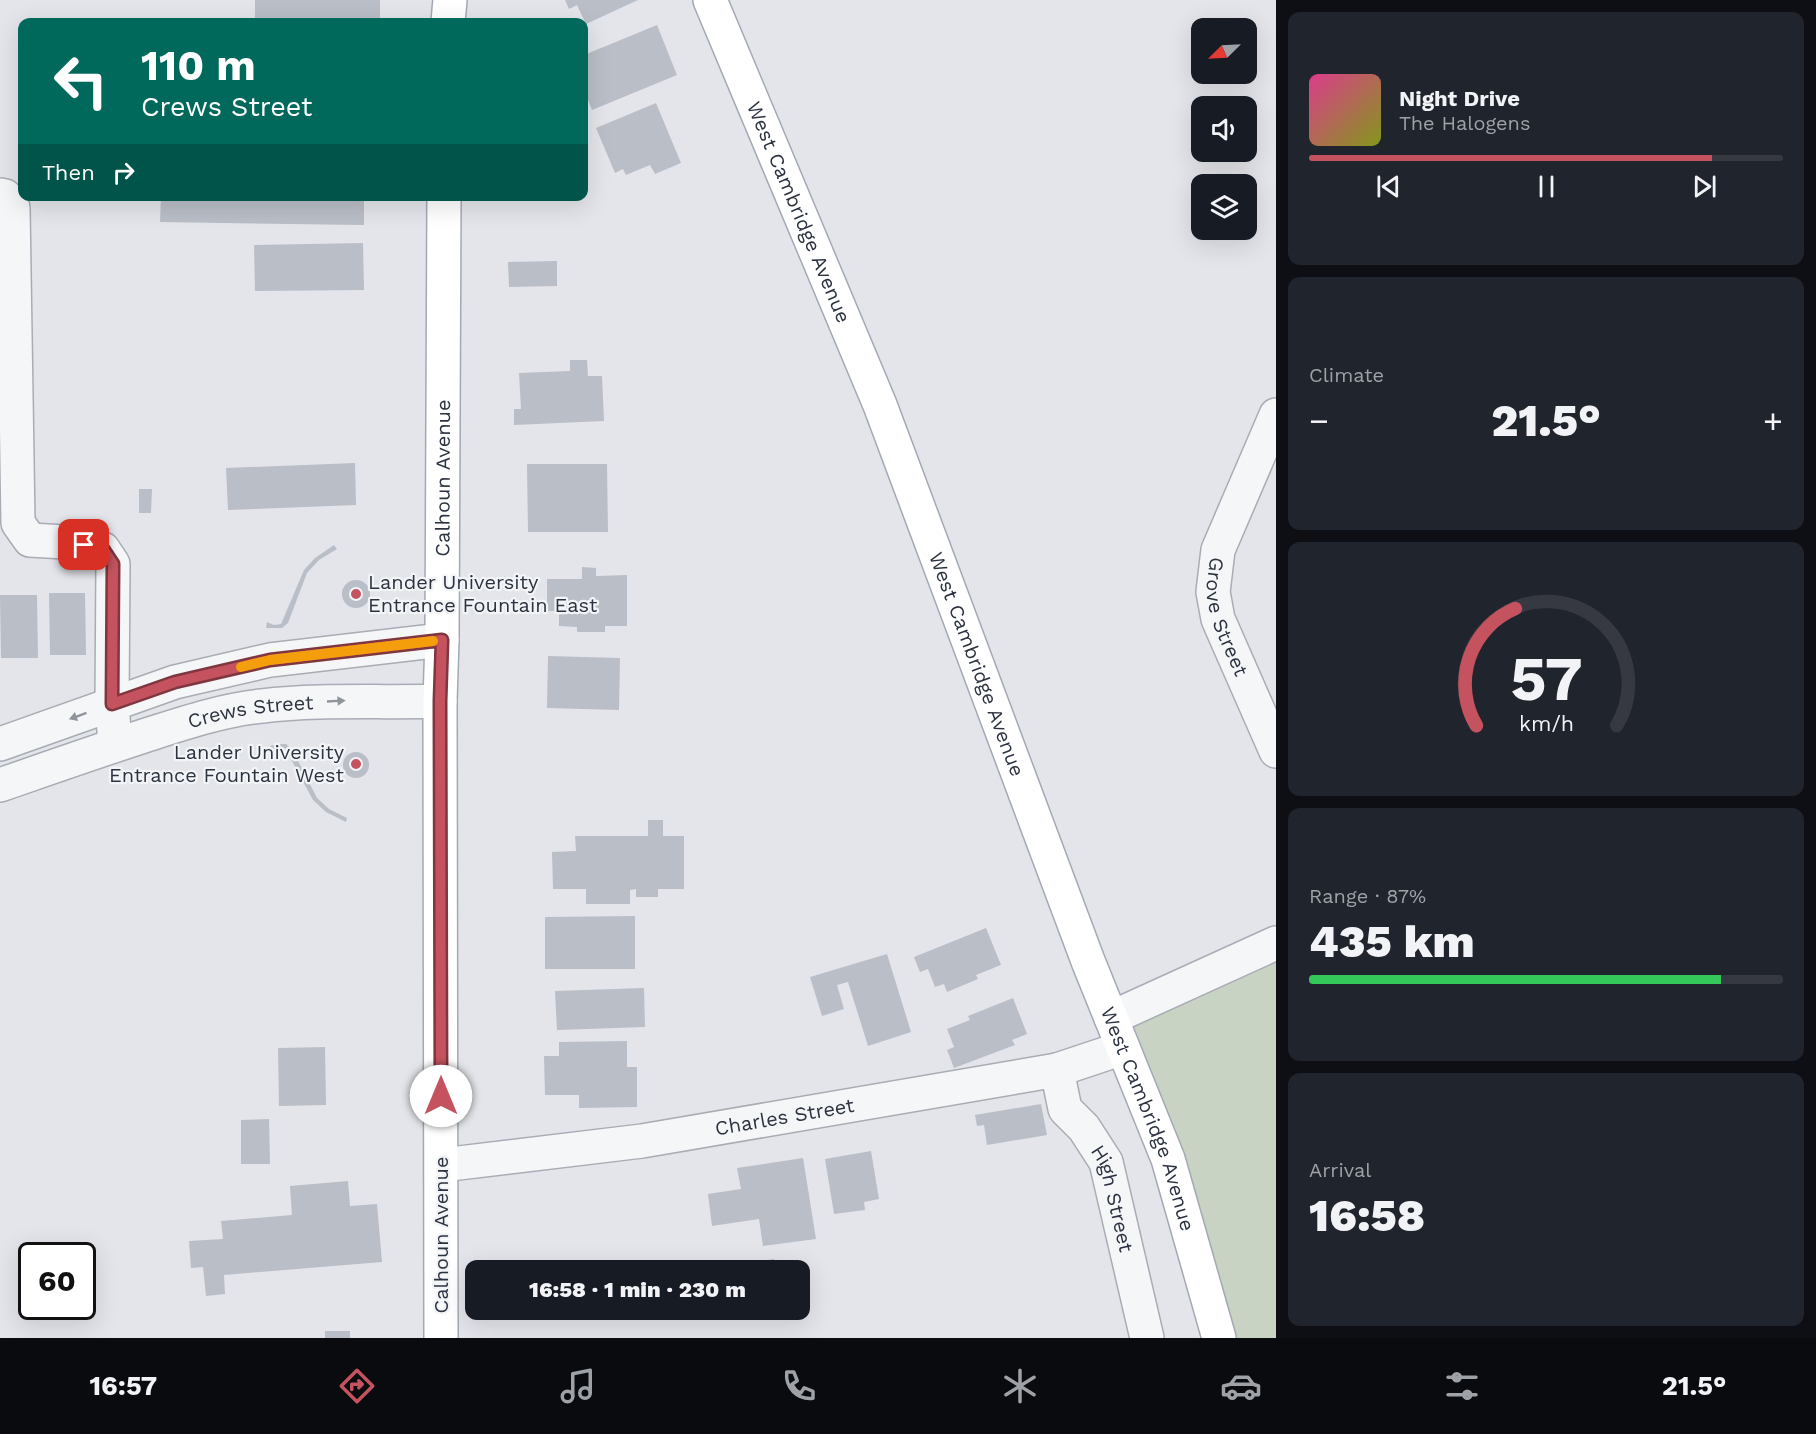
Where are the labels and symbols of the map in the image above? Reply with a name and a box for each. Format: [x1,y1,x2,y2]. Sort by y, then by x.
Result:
north arrow [1191,18,1257,84]
street label: West Cambridge Avenue [742,98,856,326]
street label: Calhoun Avenue [430,399,455,557]
pin [58,519,109,570]
street label: West Cambridge Avenue [924,549,1030,780]
street label: Grove Street [1201,556,1254,680]
place label: Lander University Entrance Fountain East [368,570,598,617]
marker: Lander University Entrance Fountain East [349,587,363,601]
street label: Crews Street [185,690,314,733]
one-way arrow [326,696,345,706]
one-way arrow [69,711,87,721]
place label: Lander University Entrance Fountain West [109,740,345,787]
marker: Lander University Entrance Fountain West [349,757,363,771]
street label: West Cambridge Avenue [1096,1003,1200,1234]
position arrow [409,1064,473,1128]
street label: Charles Street [713,1093,857,1140]
street label: High Street [1086,1140,1139,1255]
street label: Calhoun Avenue [429,1156,453,1314]
speed limit sign: 60 [18,1242,96,1320]

